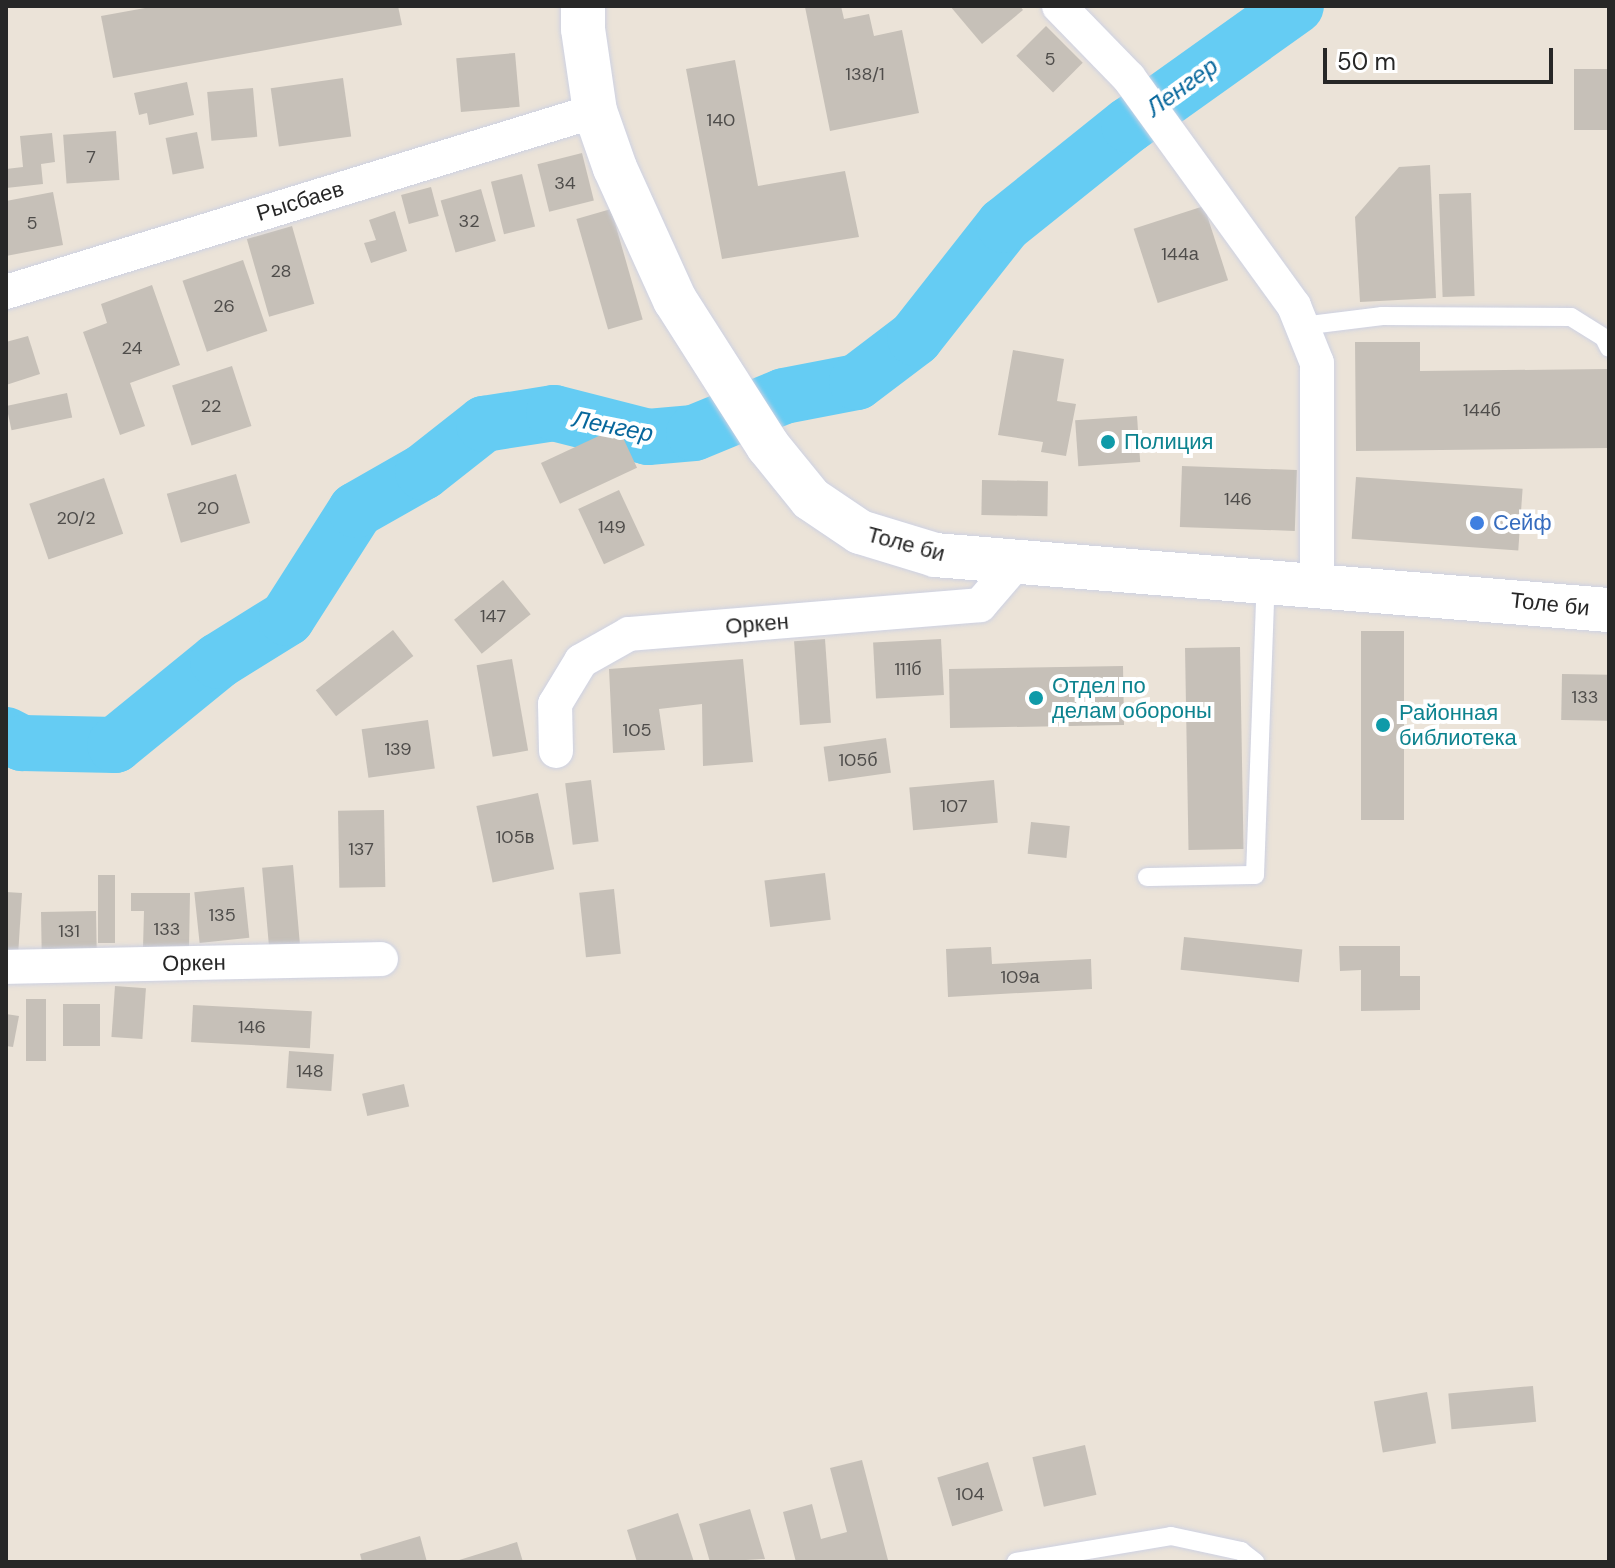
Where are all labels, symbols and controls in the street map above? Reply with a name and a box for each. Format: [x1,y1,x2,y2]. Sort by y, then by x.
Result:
scale bar [1327,32,1557,82]
text: 50 m [1337,46,1396,77]
house number: 5 [1045,48,1055,70]
water label: Ленгер [1141,51,1223,123]
house number: 138/1 [845,63,885,85]
house number: 140 [707,109,735,131]
house number: 7 [86,146,96,168]
house number: 34 [554,172,576,194]
street label: Рысбаев [253,175,347,227]
house number: 32 [458,210,480,232]
house number: 5 [27,212,37,234]
house number: 144а [1161,243,1199,265]
house number: 28 [270,260,292,282]
house number: 26 [213,295,235,317]
house number: 24 [122,337,142,359]
house number: 22 [201,395,221,417]
house number: 144б [1463,399,1501,421]
water label: Ленгер [570,404,656,448]
place label: Полиция [1124,429,1213,455]
marker: Полиция [1099,433,1117,451]
house number: 146 [1224,488,1252,510]
house number: 20 [197,497,219,519]
house number: 20/2 [56,507,96,529]
place label: Сейф [1493,510,1552,536]
marker: Сейф [1468,514,1486,532]
house number: 149 [598,516,626,538]
street label: Толе би [864,521,948,567]
street label: Толе би [1509,587,1591,621]
house number: 147 [480,605,506,627]
street label: Оркен [724,608,790,640]
house number: 111б [894,658,922,680]
place label: Отдел по делам обороны [1052,672,1212,724]
house number: 133 [1572,686,1598,708]
marker: Отдел по делам обороны [1027,689,1045,707]
place label: Районная библиотека [1399,699,1517,750]
marker: Районная библиотека [1374,716,1392,734]
house number: 105 [623,719,651,741]
house number: 139 [384,738,412,760]
house number: 105б [838,749,878,771]
house number: 107 [940,795,968,817]
house number: 105в [496,826,534,848]
house number: 137 [348,838,374,860]
house number: 135 [208,904,236,926]
house number: 133 [154,918,180,940]
house number: 131 [58,920,80,942]
street label: Оркен [162,949,226,977]
house number: 109а [1000,966,1040,988]
house number: 146 [238,1016,266,1038]
house number: 148 [296,1060,324,1082]
house number: 104 [956,1483,984,1505]

